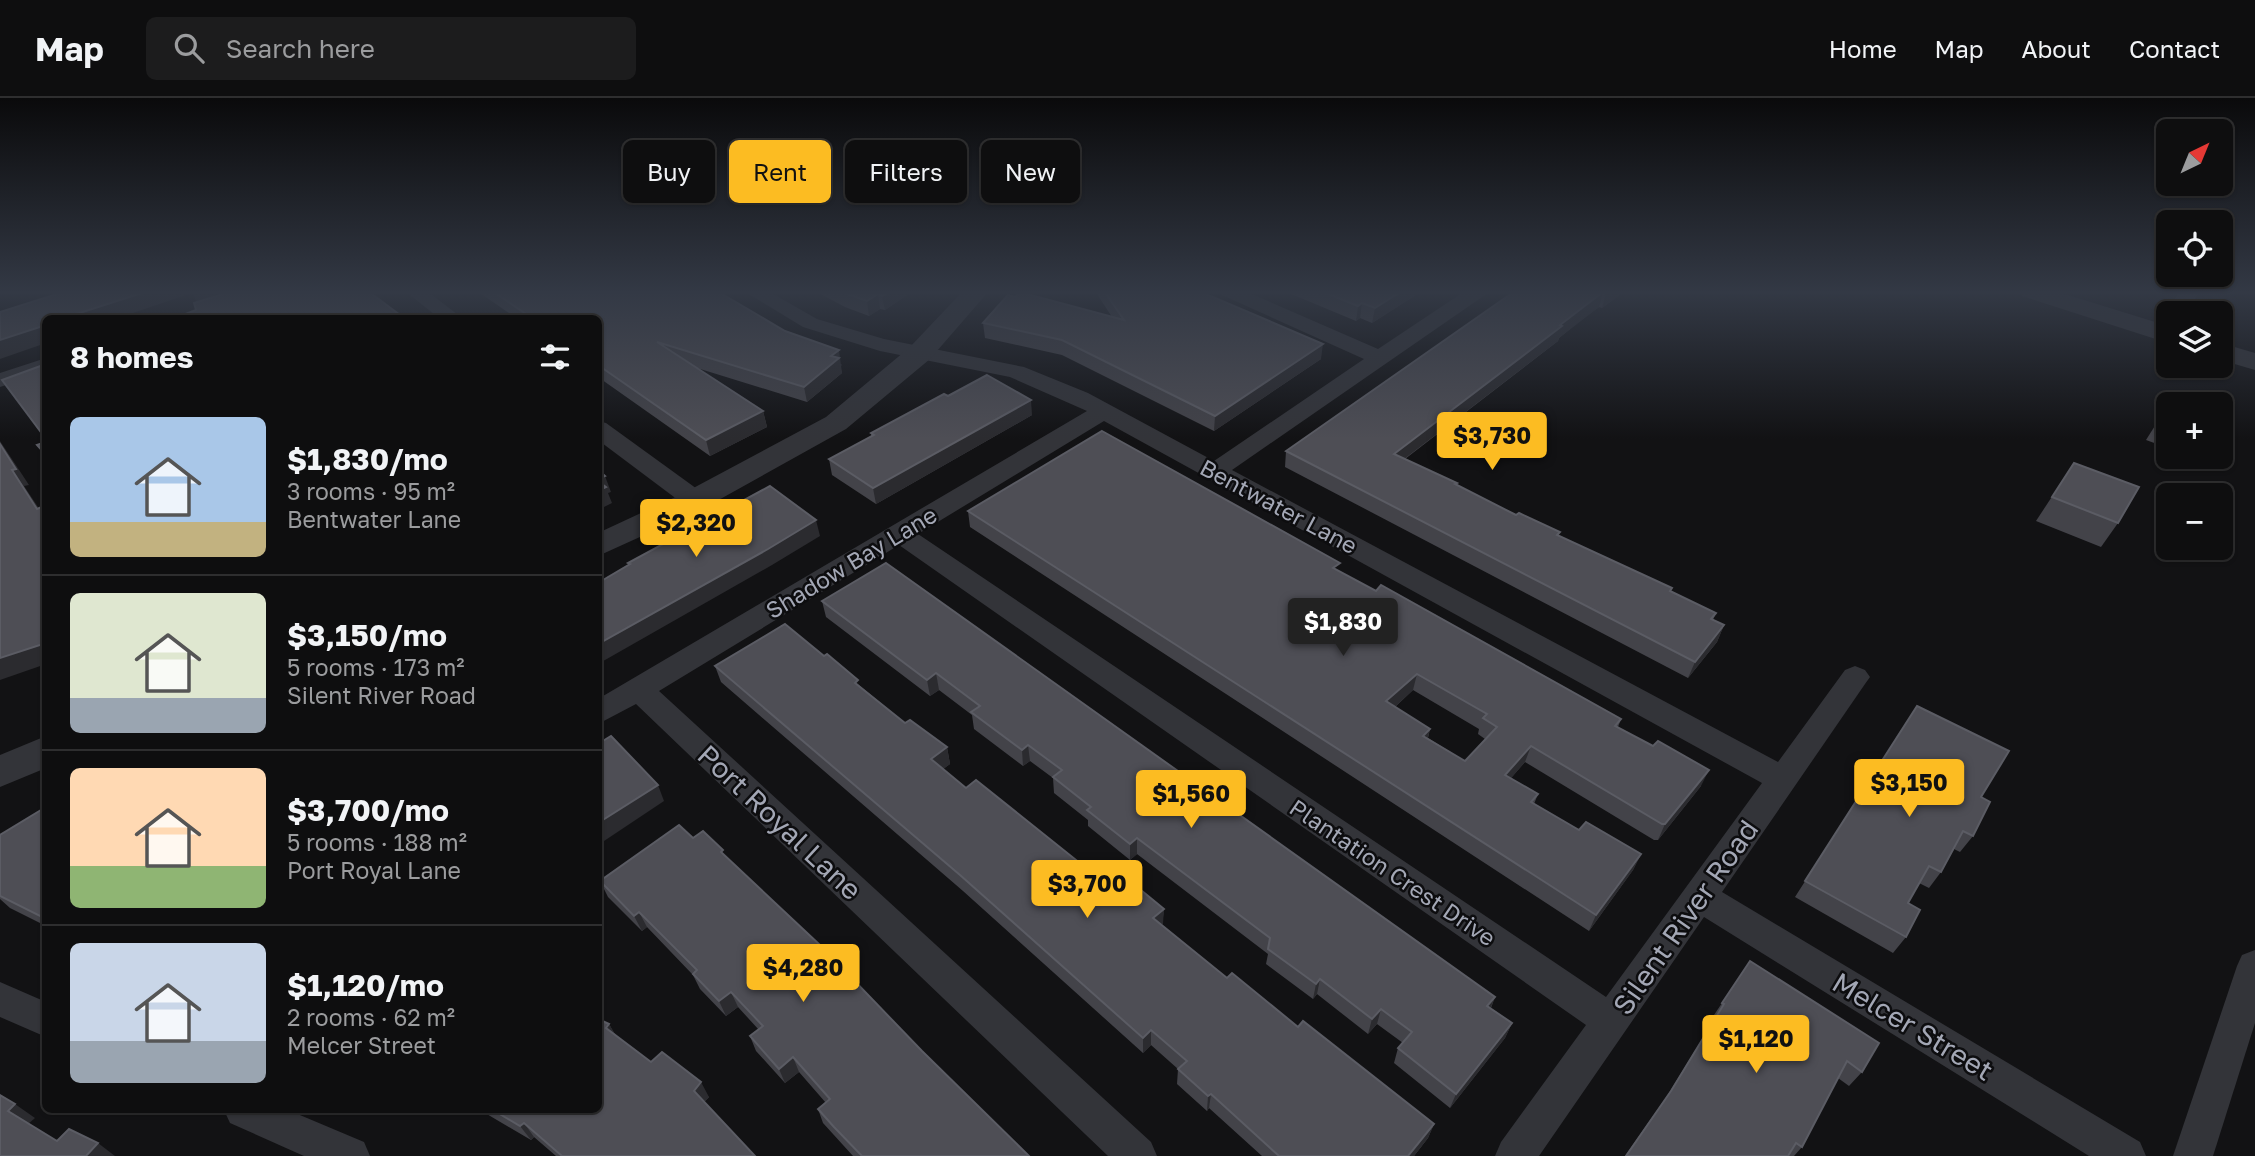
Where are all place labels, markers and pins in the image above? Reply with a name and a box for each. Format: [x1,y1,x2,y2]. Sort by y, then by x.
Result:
pin: $3,730 [1435,412,1549,472]
pin: $2,320 [639,500,753,559]
pin: $1,830 [1286,598,1400,658]
pin: $3,150 [1852,760,1966,819]
pin: $1,560 [1134,770,1248,830]
pin: $3,700 [1030,860,1144,920]
pin: $4,280 [746,944,860,1004]
pin: $1,120 [1699,1016,1813,1075]

